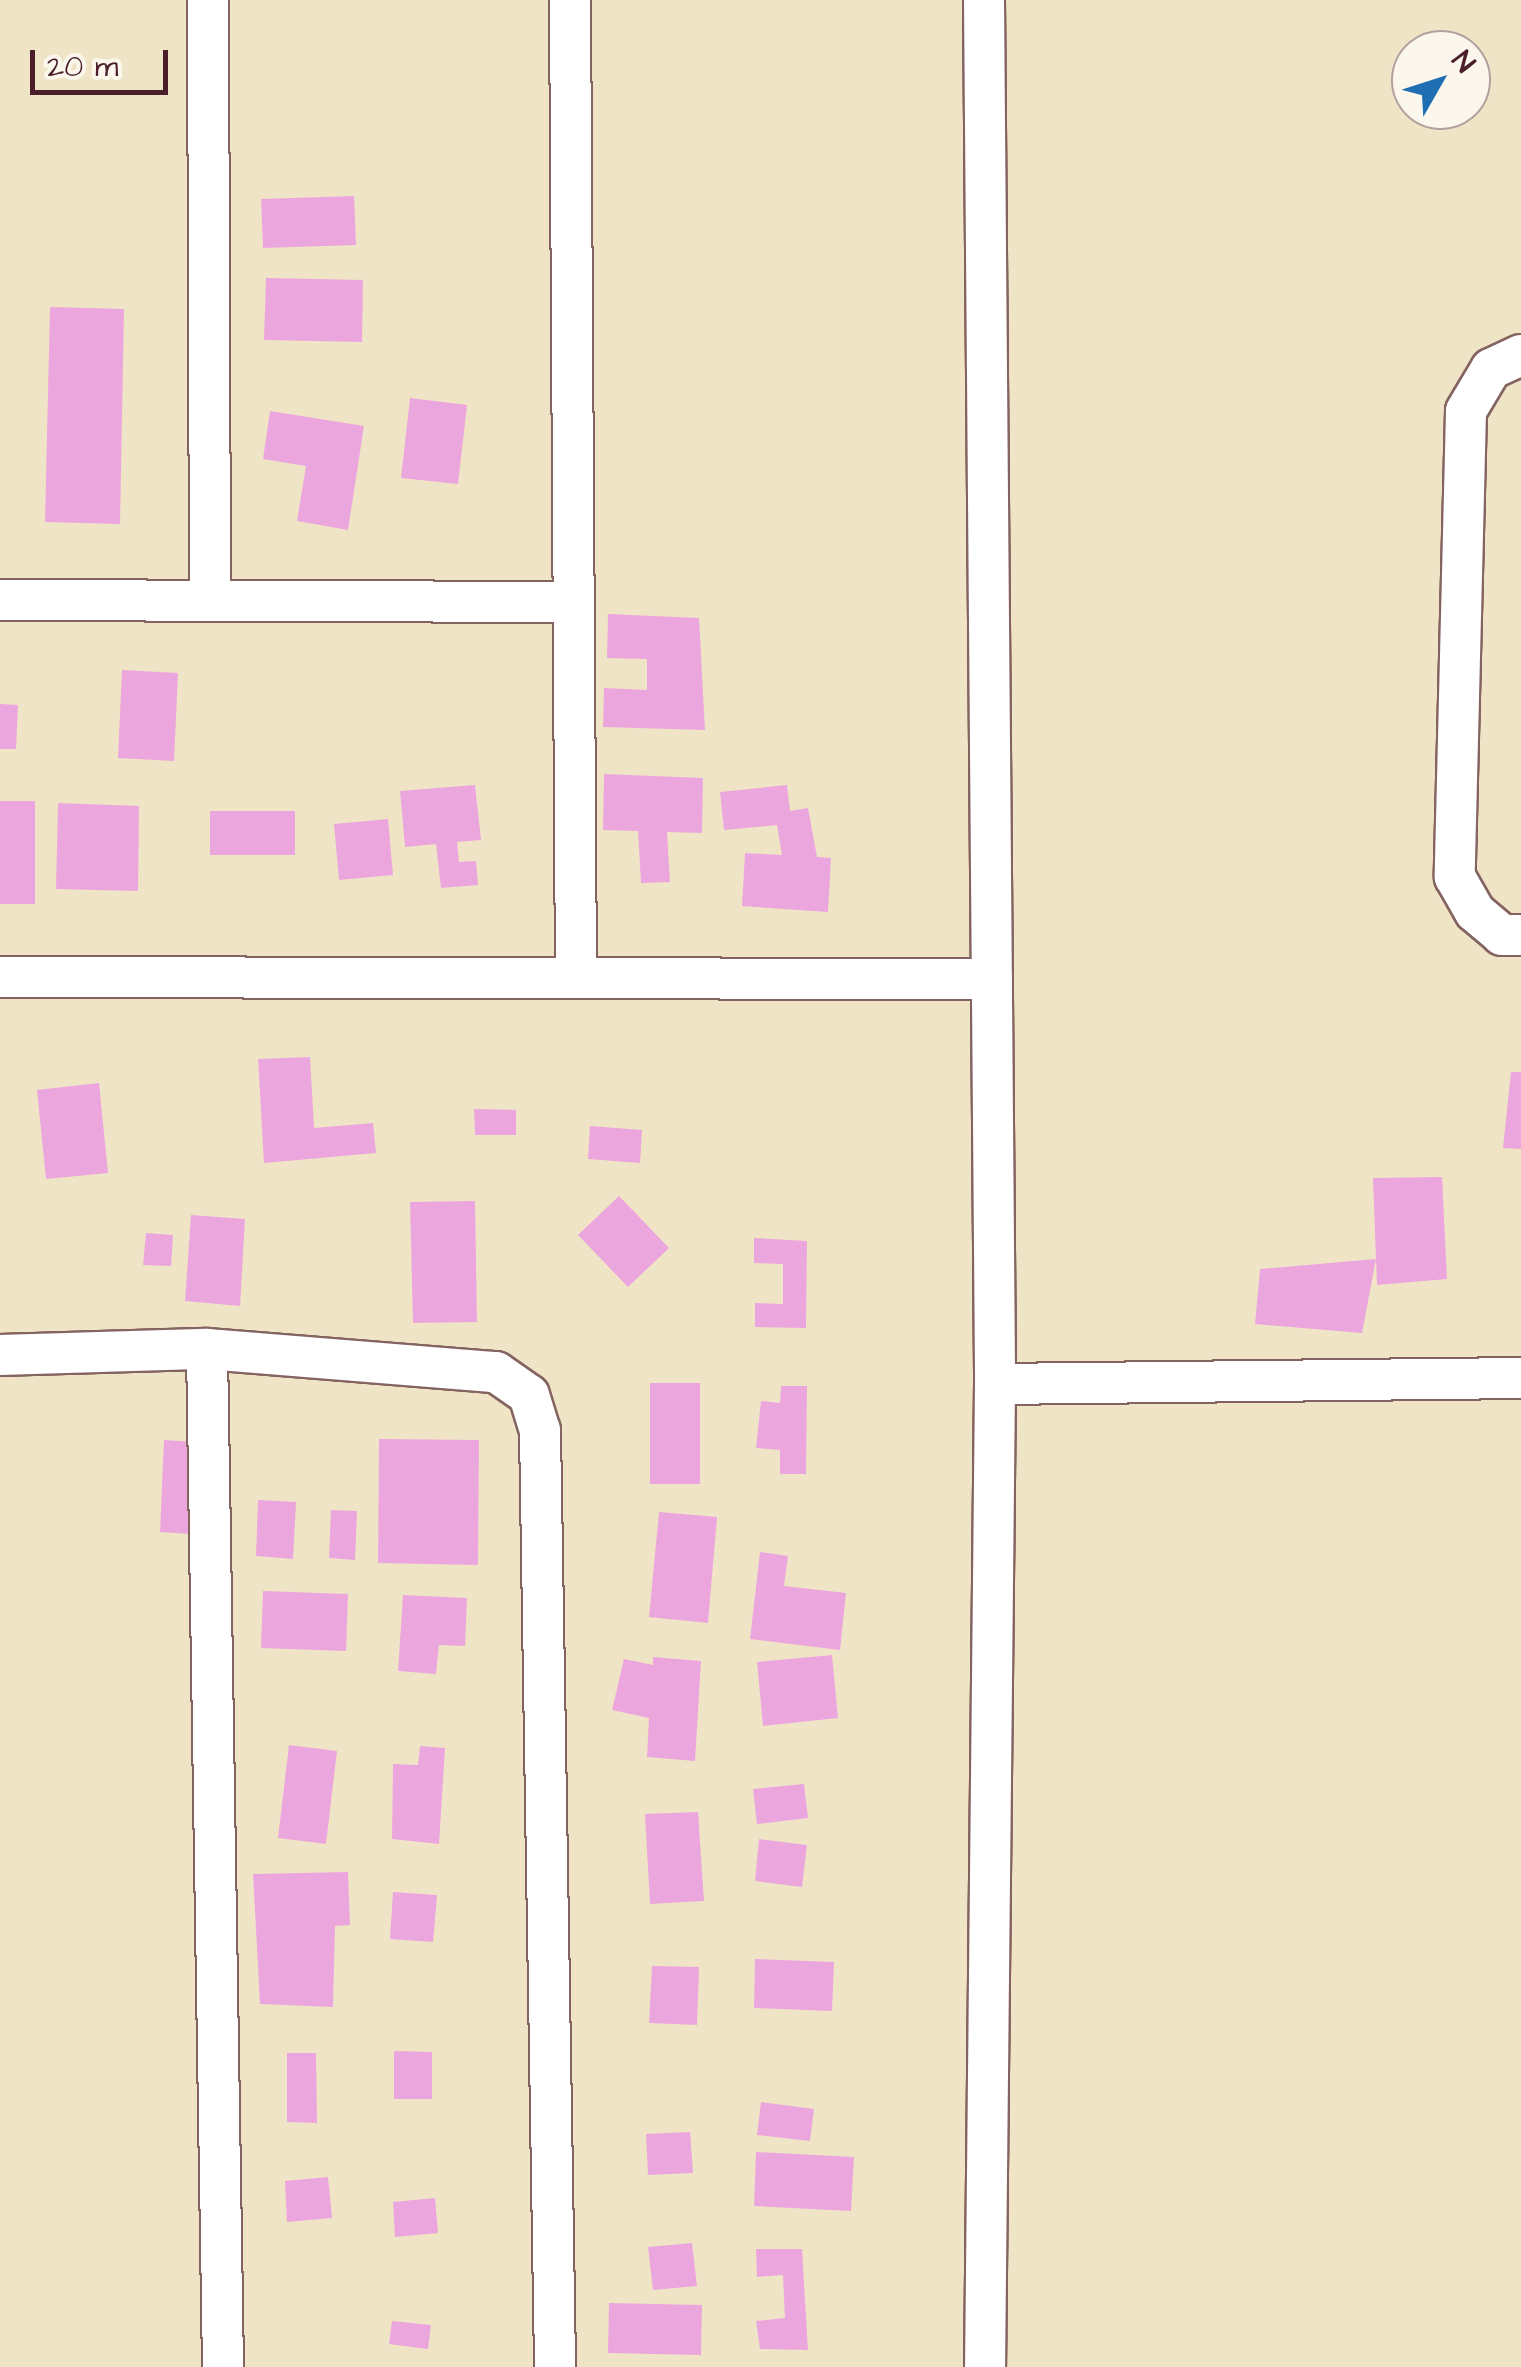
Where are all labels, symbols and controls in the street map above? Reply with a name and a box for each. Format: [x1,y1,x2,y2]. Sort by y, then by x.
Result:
scale bar [35,30,172,92]
north arrow [1391,30,1491,130]
text: N [1442,43,1484,81]
text: 20 m [47,46,118,88]

